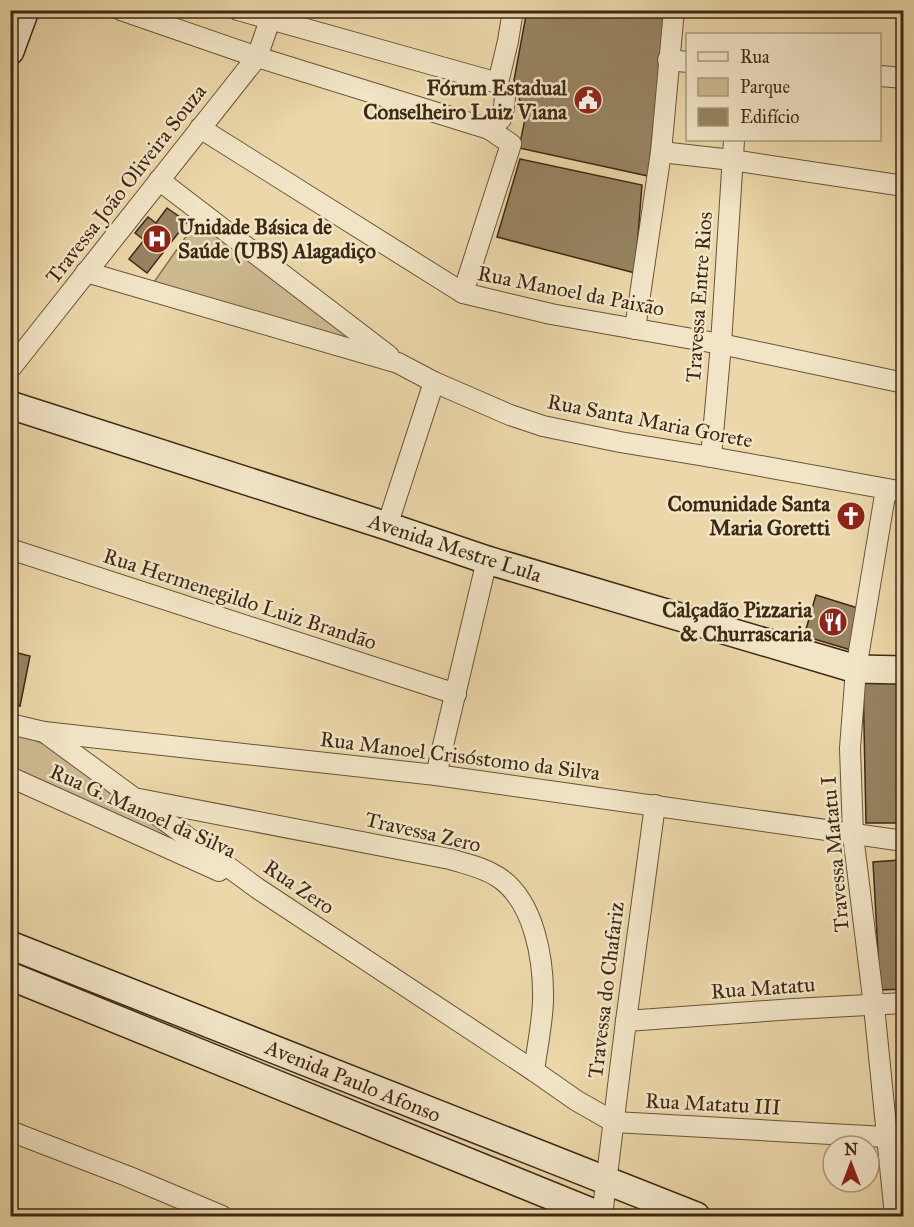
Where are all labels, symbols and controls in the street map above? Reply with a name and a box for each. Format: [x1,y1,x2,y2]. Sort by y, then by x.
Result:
legend [686,33,881,141]
text: Rua [740,46,770,68]
place label: Fórum Estadual Conselheiro Luiz Viana [363,75,568,125]
text: Parque [740,76,790,99]
street label: Travessa João Oliveira Souza [40,79,212,289]
public building icon: Fórum Estadual Conselheiro Luiz Viana [572,84,604,116]
text: Edifício [740,106,799,128]
street label: Travessa Entre Rios [680,211,718,383]
place label: Unidade Básica de Saúde (UBS) Alagadiço [178,214,376,264]
hospital icon: Unidade Básica de Saúde (UBS) Alagadiço [141,223,173,255]
street label: Rua Manoel da Paixão [475,260,667,322]
street label: Rua Santa Maria Gorete [545,388,755,454]
place label: Comunidade Santa Maria Goretti [668,491,831,541]
church icon: Comunidade Santa Maria Goretti [835,500,867,532]
street label: Avenida Mestre Lula [364,507,545,588]
street label: Rua Hermenegildo Luiz Brandão [100,542,380,656]
place label: Calçadão Pizzaria & Churrascaria [662,597,813,647]
restaurant icon: Calçadão Pizzaria & Churrascaria [817,606,849,638]
street label: Rua Manoel Crisóstomo da Silva [319,726,602,786]
street label: Rua G. Manoel da Silva [46,758,240,864]
street label: Travessa Matatu I [815,775,855,933]
street label: Travessa Zero [363,806,484,858]
street label: Rua Zero [259,854,339,920]
street label: Travessa do Chafariz [582,900,630,1080]
street label: Rua Matatu [710,971,816,1005]
street label: Avenida Paulo Afonso [261,1034,445,1128]
street label: Rua Matatu III [644,1087,782,1121]
north arrow [821,1134,881,1194]
text: N [844,1140,858,1159]

